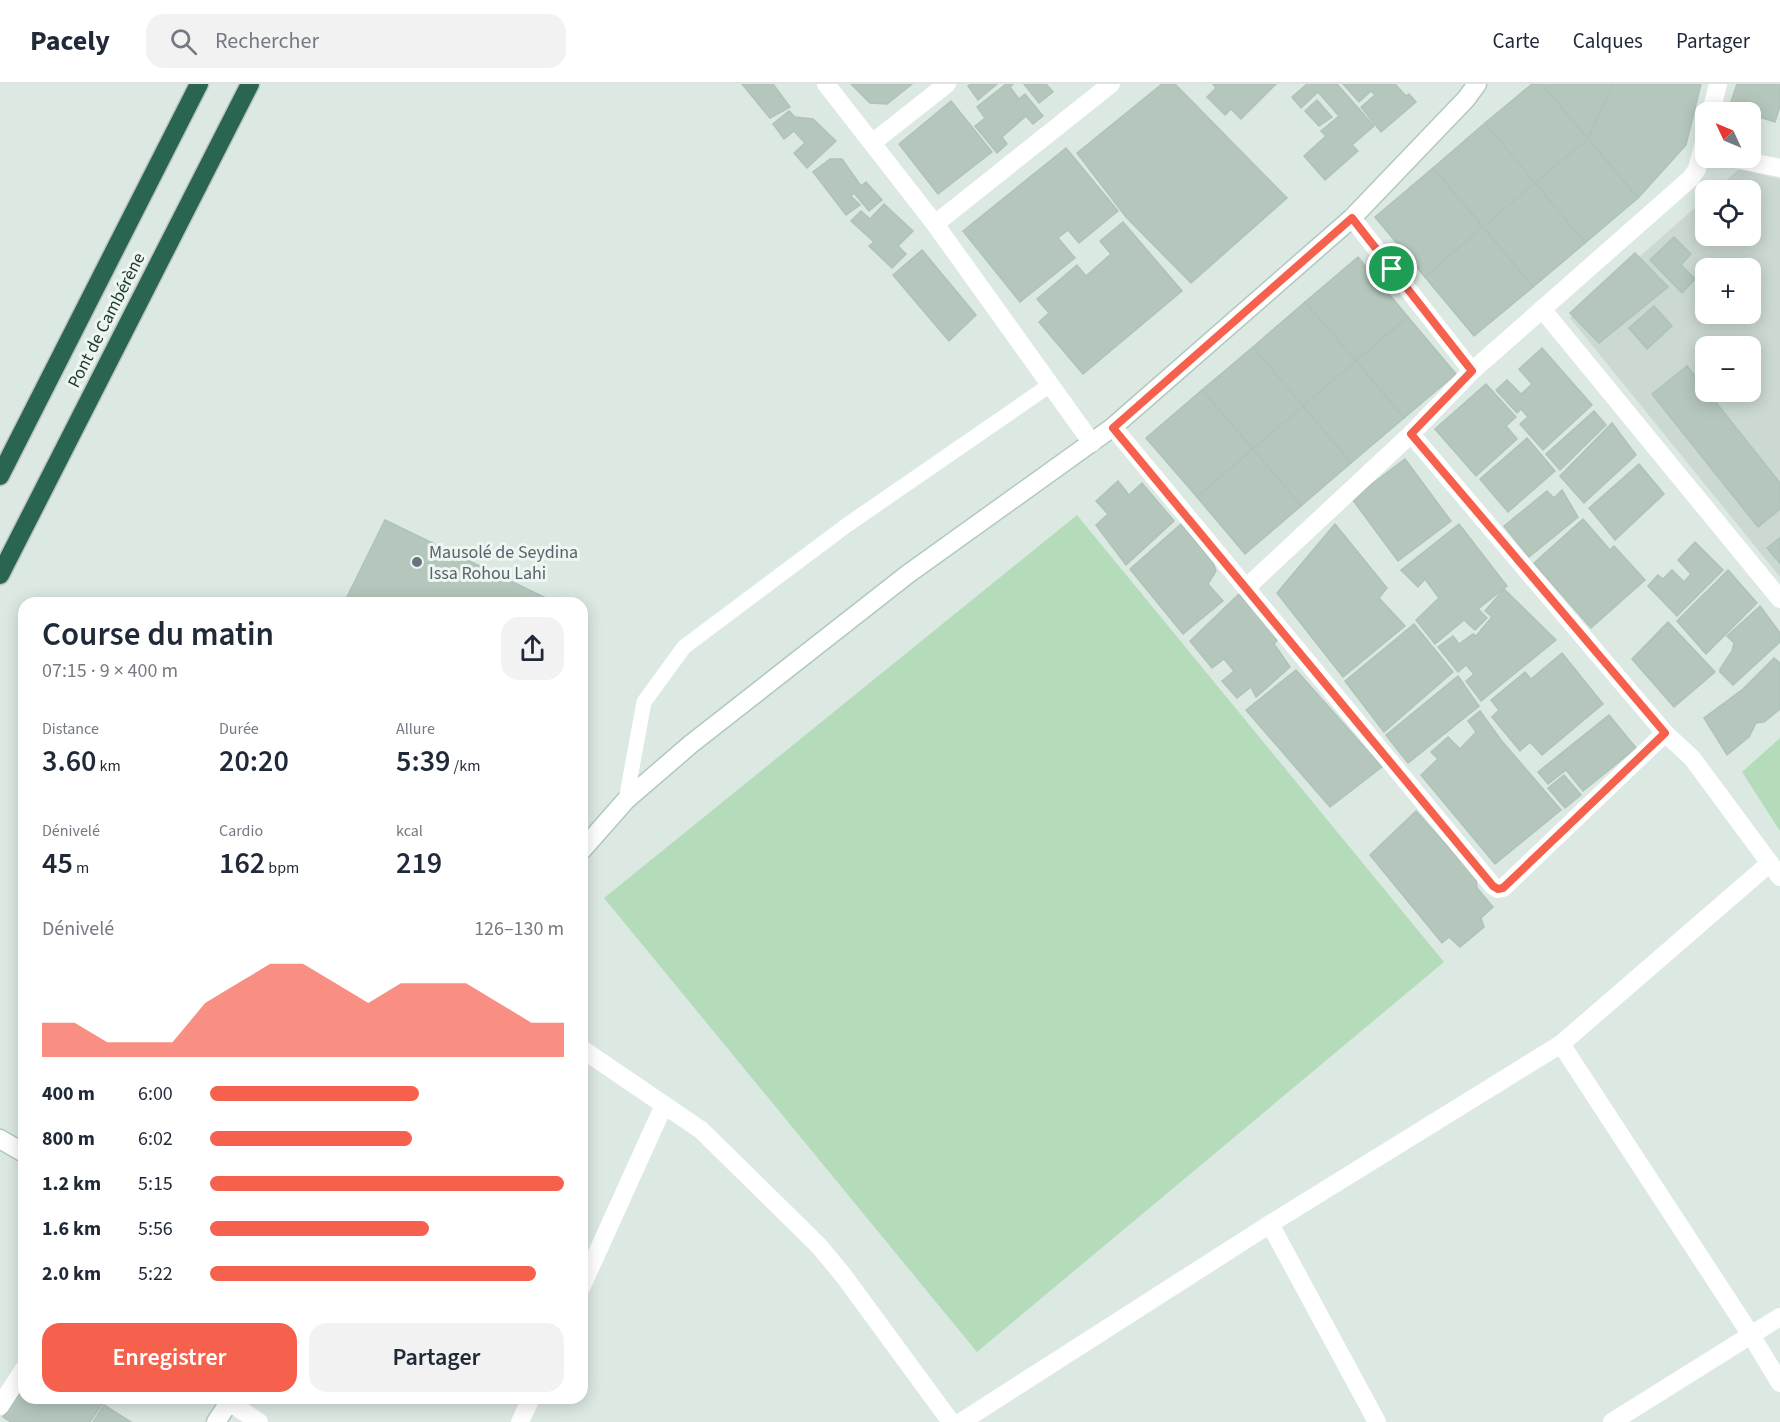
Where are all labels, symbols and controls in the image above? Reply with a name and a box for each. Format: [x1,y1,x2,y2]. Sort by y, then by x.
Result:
search box [146,14,566,68]
text: Pacely [30,21,110,61]
icon: search [167,25,200,58]
text: Rechercher [215,25,319,57]
text: Carte [1493,26,1540,56]
text: Calques [1573,26,1643,56]
text: Partager [1676,26,1750,56]
north arrow [1695,102,1761,168]
map controls [1695,102,1761,402]
button: locate [1695,180,1761,246]
pin [1366,243,1417,294]
street label: Pont de Cambérène [62,248,151,392]
icon: arrive [1375,252,1408,285]
button: + [1695,258,1761,324]
button: − [1695,336,1761,402]
place label: Mausolé de Seydina Issa Rohou Lahi [429,540,578,586]
marker: Mausolé de Seydina Issa Rohou Lahi [410,555,424,569]
text: Course du matin [42,611,274,658]
button: share [501,617,564,680]
text: 07:15 · 9 × 400 m [42,657,178,685]
text: Distance [42,718,99,740]
text: Durée [219,718,259,740]
text: Allure [396,718,435,740]
text: 3.60 [42,740,96,783]
text: 20:20 [219,740,289,783]
text: 5:39 [396,740,450,783]
text: km [96,755,121,777]
text: /km [450,755,480,777]
text: Dénivelé [42,820,100,842]
text: Cardio [219,820,263,842]
text: kcal [396,820,423,842]
text: 45 [42,842,73,885]
text: 162 [219,842,265,885]
text: 219 [396,842,442,885]
text: m [73,857,89,879]
text: bpm [265,857,299,879]
text: Dénivelé [42,915,114,943]
text: 126–130 m [474,915,564,943]
text: 400 m [42,1080,95,1108]
text: 6:00 [138,1080,173,1108]
text: 800 m [42,1125,95,1153]
text: 6:02 [138,1125,173,1153]
text: 1.2 km [42,1170,101,1198]
text: 5:15 [138,1170,173,1198]
text: 1.6 km [42,1215,101,1243]
text: 5:56 [138,1215,173,1243]
text: 2.0 km [42,1260,101,1288]
text: 5:22 [138,1260,173,1288]
button: Enregistrer [42,1323,297,1392]
button: Partager [309,1323,564,1392]

